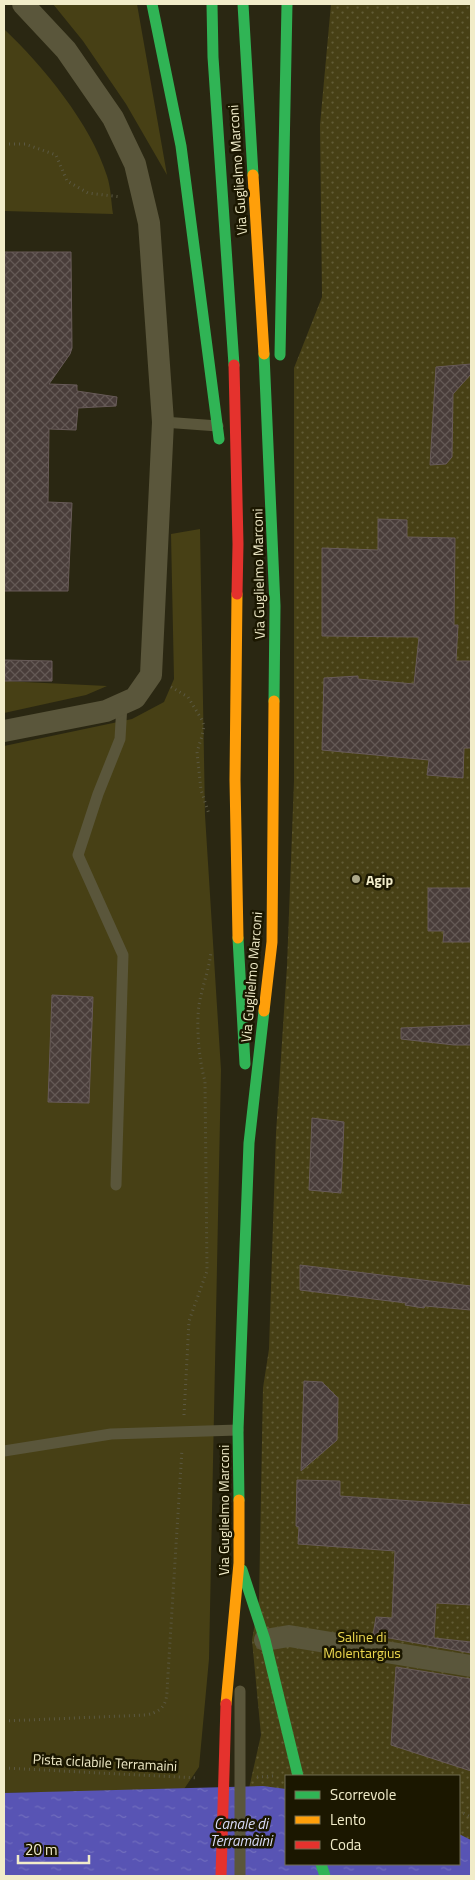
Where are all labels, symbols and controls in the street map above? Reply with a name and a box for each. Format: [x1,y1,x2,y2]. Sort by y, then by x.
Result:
street label: Via Guglielmo Marconi [222,104,252,236]
street label: Via Guglielmo Marconi [246,508,270,640]
place label: Agip [366,869,393,890]
marker: Agip [350,873,362,885]
street label: Via Guglielmo Marconi [235,911,267,1043]
street label: Via Guglielmo Marconi [213,1445,234,1575]
park label: Saline di Molentargius [323,1626,401,1663]
street label: Pista ciclabile Terramaini [32,1748,178,1776]
legend [285,1775,460,1865]
text: Scorrevole [330,1783,396,1806]
text: Lento [330,1808,366,1831]
water label: Canale di Terramàini [210,1812,274,1852]
scale bar [18,1832,89,1864]
text: Coda [330,1833,362,1856]
text: 20 m [25,1838,58,1861]

